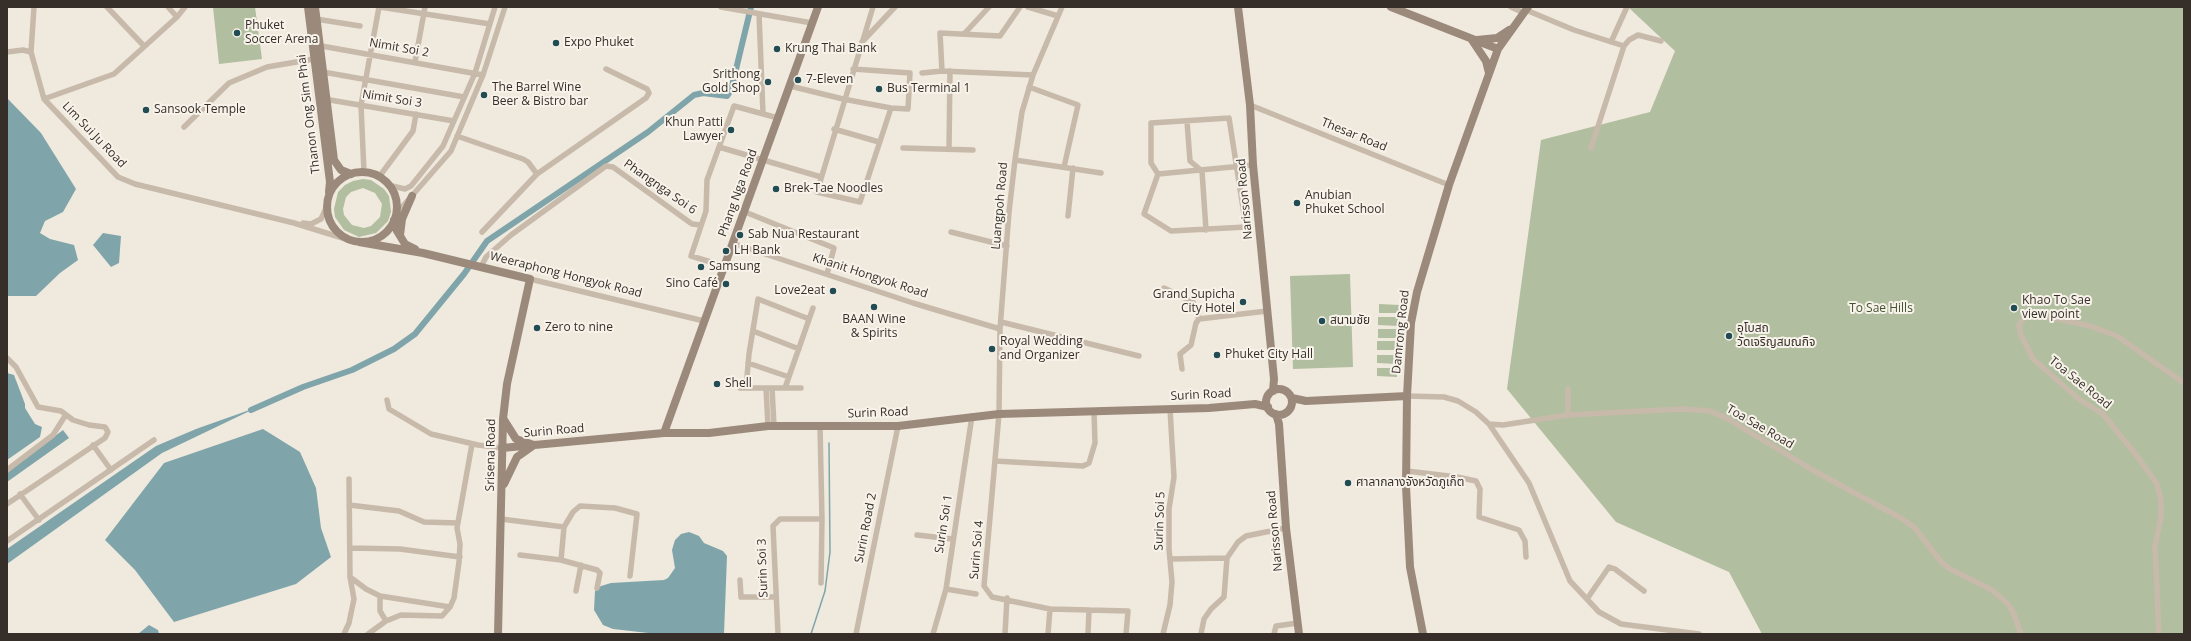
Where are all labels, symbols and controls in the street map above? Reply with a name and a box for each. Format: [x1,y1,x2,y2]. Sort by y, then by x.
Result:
place label: Phuket Soccer Arena [245,19,318,47]
marker: Phuket Soccer Arena [232,28,242,38]
street label: Nimit Soi 2 [368,36,430,60]
place label: Expo Phuket [564,36,634,50]
marker: Expo Phuket [551,38,561,48]
place label: Krung Thai Bank [785,42,876,56]
marker: Krung Thai Bank [772,44,782,54]
street label: Thanon Ong Sim Phai [295,54,323,174]
place label: Srithong Gold Shop [702,68,760,96]
place label: 7-Eleven [806,73,853,87]
marker: 7-Eleven [793,75,803,85]
marker: Srithong Gold Shop [763,77,773,87]
place label: The Barrel Wine Beer & Bistro bar [492,81,588,109]
place label: Bus Terminal 1 [887,82,970,96]
marker: Bus Terminal 1 [874,84,884,94]
street label: Nimit Soi 3 [361,87,423,111]
marker: The Barrel Wine Beer & Bistro bar [479,90,489,100]
street label: Lim Sui Ju Road [59,99,129,171]
place label: Sansook Temple [154,103,246,117]
marker: Sansook Temple [141,105,151,115]
street label: Thesar Road [1319,115,1389,155]
place label: Khun Patti Lawyer [665,116,723,144]
marker: Khun Patti Lawyer [726,125,736,135]
street label: Phang Nga Road [715,147,761,239]
street label: Phangnga Soi 6 [621,157,699,217]
street label: Narisson Road [1234,158,1256,240]
street label: Luangpoh Road [989,162,1011,250]
place label: Brek-Tae Noodles [784,182,883,196]
marker: Brek-Tae Noodles [771,184,781,194]
place label: Anubian Phuket School [1305,189,1385,217]
marker: Anubian Phuket School [1292,198,1302,208]
place label: Sab Nua Restaurant [748,228,859,242]
marker: Sab Nua Restaurant [735,230,745,240]
place label: LH Bank [734,244,780,258]
marker: LH Bank [721,246,731,256]
street label: Weeraphong Hongyok Road [488,249,644,301]
street label: Khanit Hongyok Road [811,251,929,301]
place label: Samsung [709,260,760,274]
marker: Samsung [696,262,706,272]
place label: Sino Café [666,277,718,291]
marker: Sino Café [721,279,731,289]
place label: Love2eat [774,284,825,298]
marker: Love2eat [828,286,838,296]
place label: Grand Supicha City Hotel [1153,288,1235,316]
street label: Damrong Road [1389,289,1413,375]
place label: Khao To Sae view point [2022,294,2091,322]
marker: Grand Supicha City Hotel [1238,297,1248,307]
marker: BAAN Wine & Spirits [869,302,879,312]
park label: To Sae Hills [1849,302,1913,316]
marker: Khao To Sae view point [2009,303,2019,313]
place label: BAAN Wine & Spirits [842,313,906,341]
place label: สนามชัย [1330,314,1370,328]
marker: สนามชัย [1317,316,1327,326]
place label: Zero to nine [545,321,613,335]
place label: อุโบสถ วัดเจริญสมณกิจ [1737,322,1815,350]
marker: Zero to nine [532,323,542,333]
marker: อุโบสถ วัดเจริญสมณกิจ [1724,331,1734,341]
place label: Royal Wedding and Organizer [1000,335,1083,363]
marker: Royal Wedding and Organizer [987,344,997,354]
place label: Phuket City Hall [1225,348,1313,362]
marker: Phuket City Hall [1212,350,1222,360]
street label: Toa Sae Road [2046,354,2114,412]
place label: Shell [725,377,752,391]
marker: Shell [712,379,722,389]
street label: Surin Road [1170,386,1232,404]
street label: Toa Sae Road [1724,402,1796,452]
street label: Surin Road [847,405,909,421]
street label: Srisena Road [483,419,499,491]
street label: Surin Road [523,421,585,441]
place label: ศาลากลางจังหวัดภูเก็ต [1356,476,1464,490]
marker: ศาลากลางจังหวัดภูเก็ต [1343,478,1353,488]
street label: Narisson Road [1264,490,1286,572]
street label: Surin Soi 5 [1152,491,1168,551]
street label: Surin Road 2 [852,492,880,564]
street label: Surin Soi 1 [932,494,956,554]
street label: Surin Soi 4 [967,520,987,580]
street label: Surin Soi 3 [755,538,771,598]

